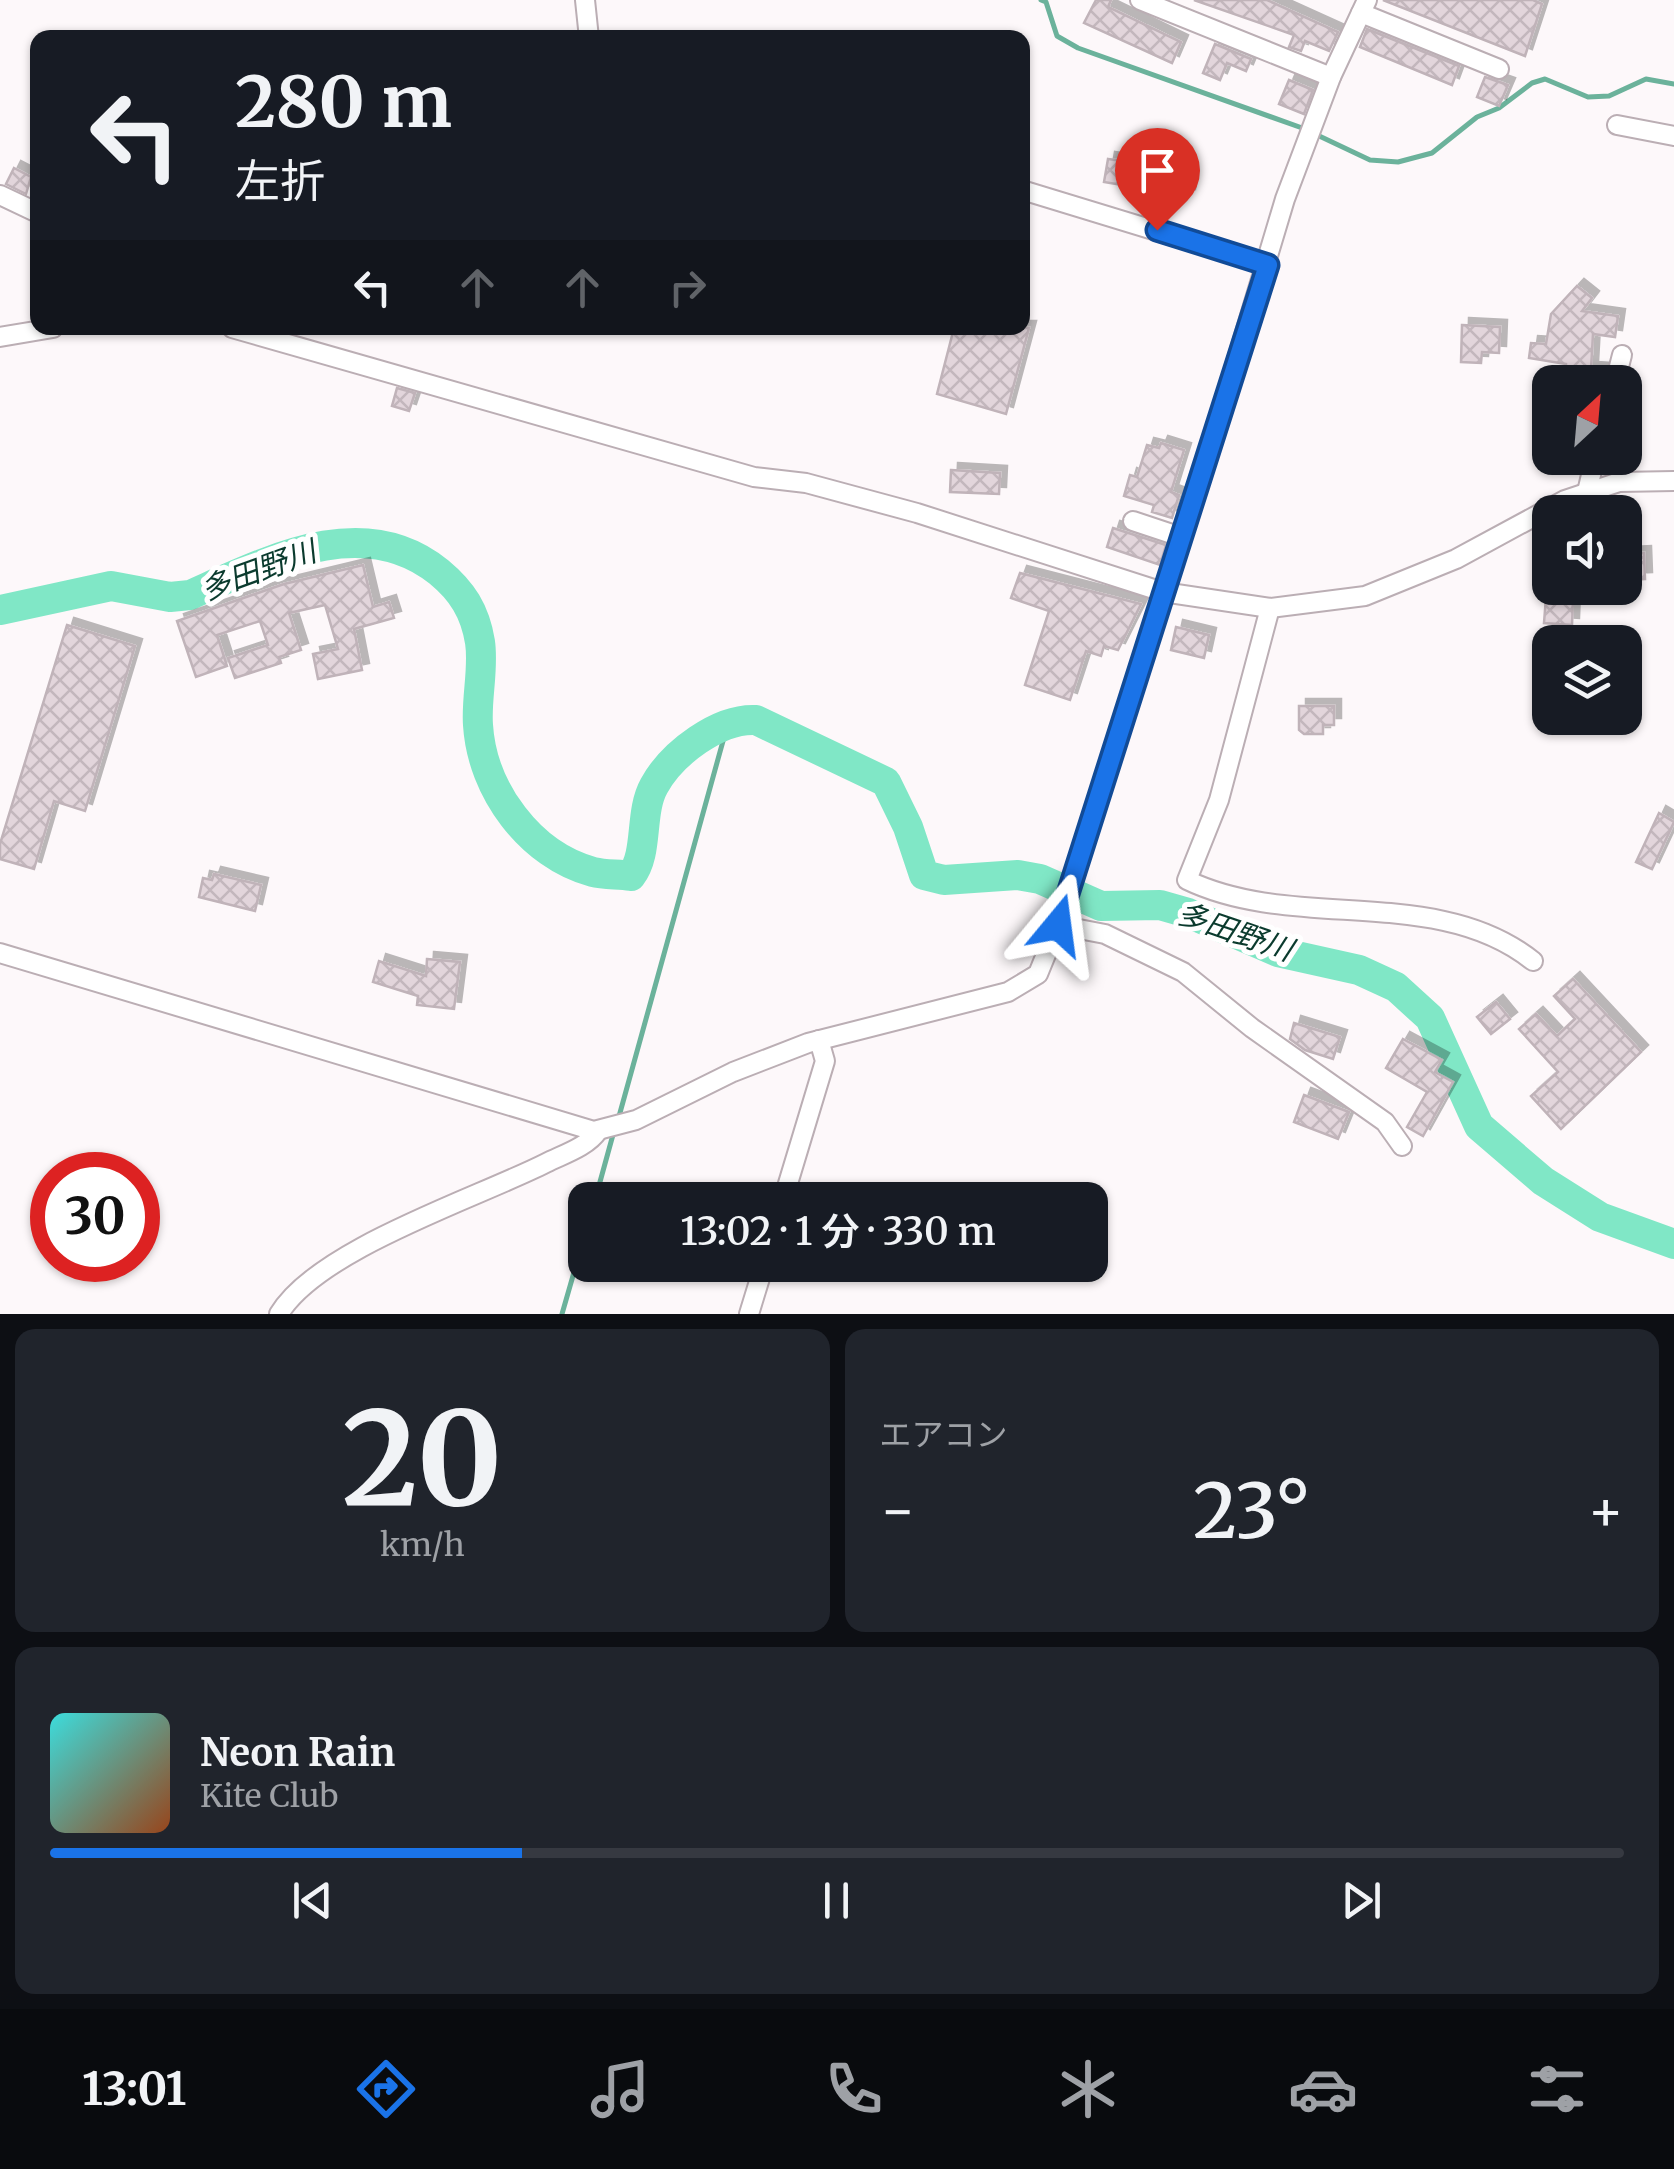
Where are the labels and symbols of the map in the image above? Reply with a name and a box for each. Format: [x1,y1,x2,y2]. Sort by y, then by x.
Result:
pin [1115,128,1200,231]
north arrow [1532,365,1642,475]
water label: 多田野川 [195,531,324,608]
position arrow [1006,873,1110,977]
water label: 多田野川 [1172,894,1301,969]
speed limit sign: 30 [30,1152,160,1282]

